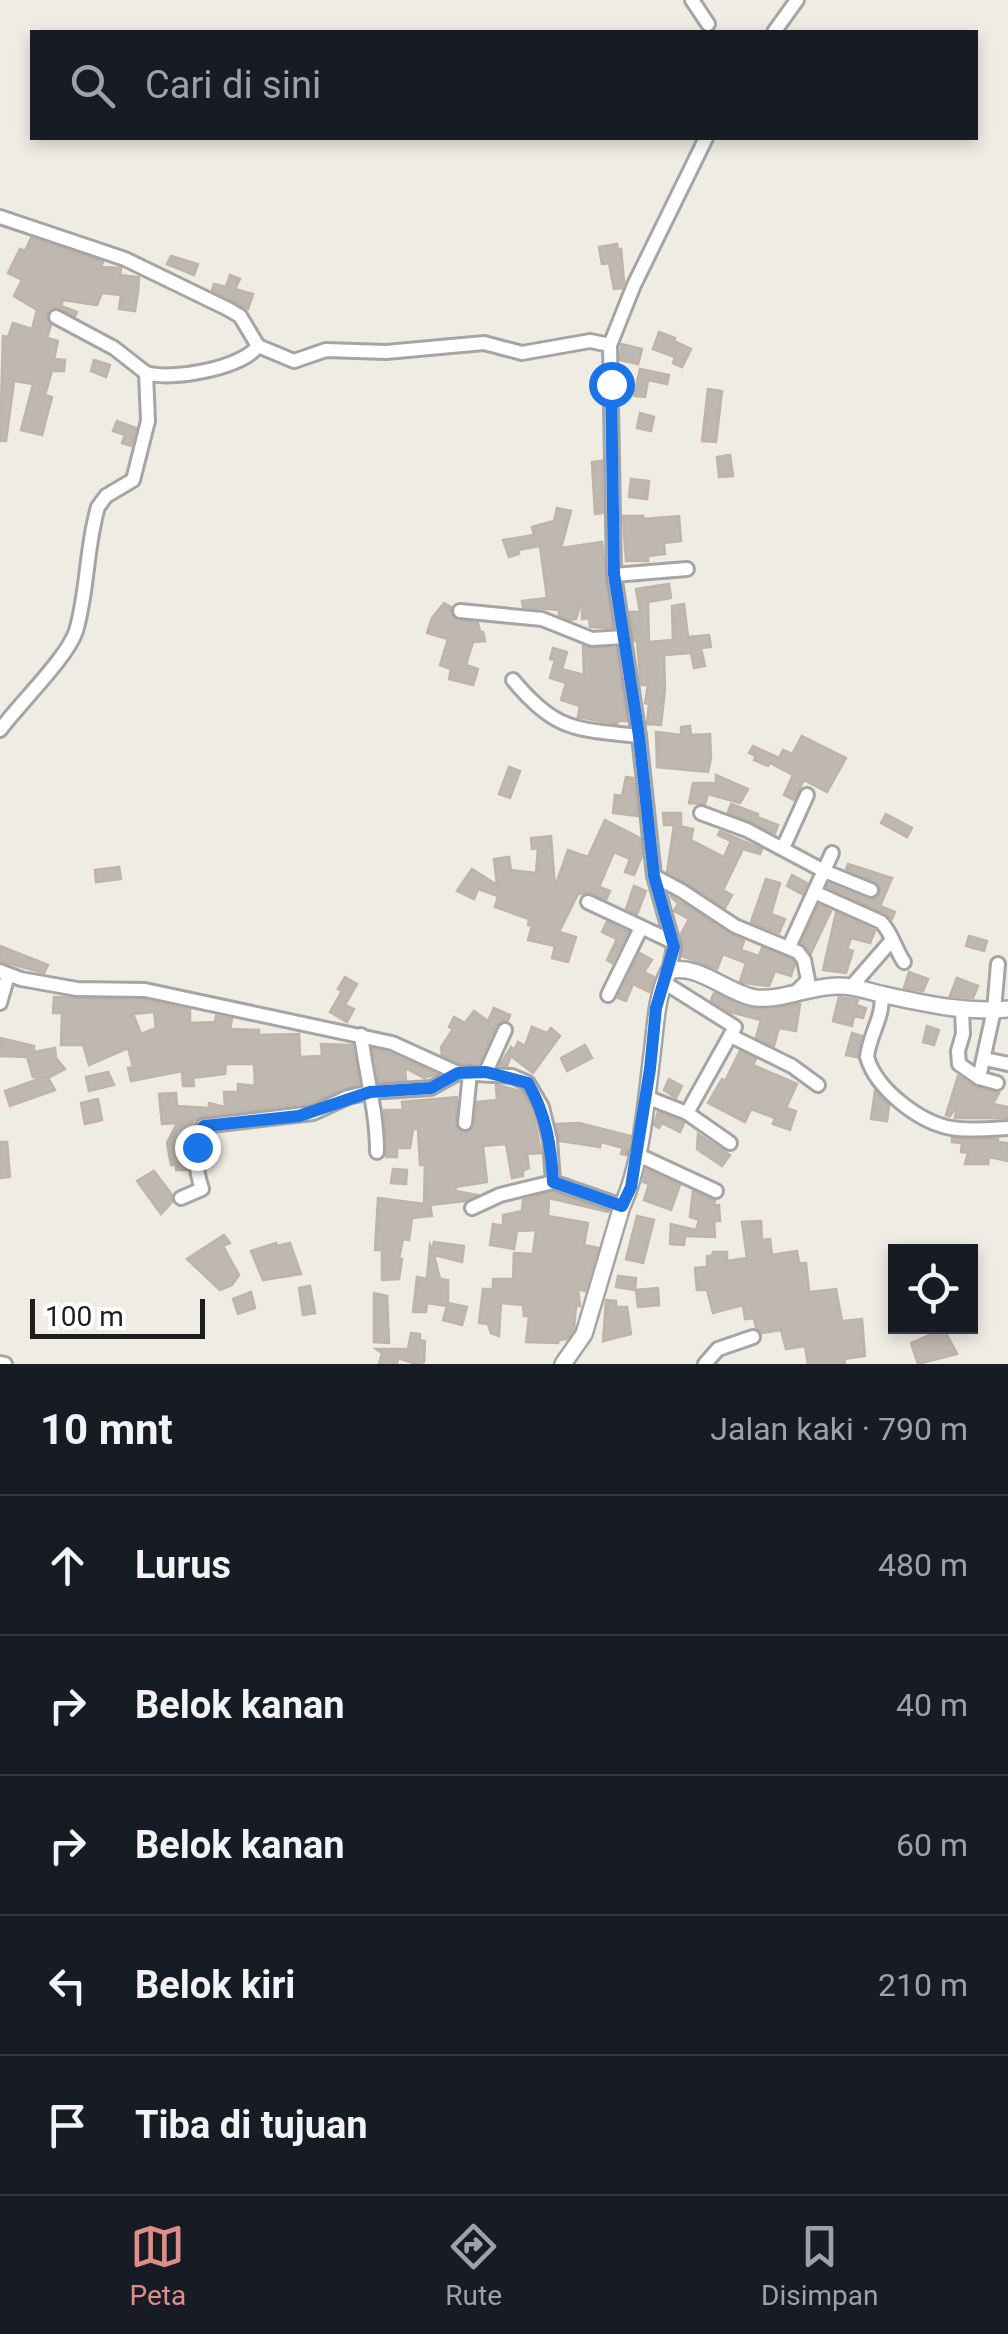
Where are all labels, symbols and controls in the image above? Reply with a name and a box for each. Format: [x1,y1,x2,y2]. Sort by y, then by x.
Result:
search box [30,30,978,140]
icon: search [65,58,120,113]
text: Cari di sini [145,63,321,107]
route start [589,362,635,408]
route end [175,1125,221,1171]
map controls [888,1244,978,1334]
button: locate [888,1244,978,1334]
scale bar [30,1294,205,1338]
text: 100 m [45,1300,124,1333]
text: 10 mnt [40,1405,173,1454]
text: Jalan kaki · 790 m [710,1410,968,1448]
icon: ahead [40,1538,95,1593]
text: Lurus [135,1543,231,1587]
text: 480 m [878,1546,968,1584]
icon: right [40,1678,95,1733]
text: Belok kanan [135,1683,345,1727]
text: 40 m [896,1686,968,1724]
icon: right [40,1818,95,1873]
text: Belok kanan [135,1823,345,1867]
text: 60 m [896,1826,968,1864]
icon: left [40,1958,95,2013]
text: Belok kiri [135,1963,295,2007]
text: 210 m [878,1966,968,2004]
icon: arrive [40,2098,95,2153]
text: Tiba di tujuan [135,2103,368,2147]
tab: Peta [130,2219,186,2312]
tab: Rute [445,2219,502,2312]
tab: Disimpan [761,2219,878,2312]

